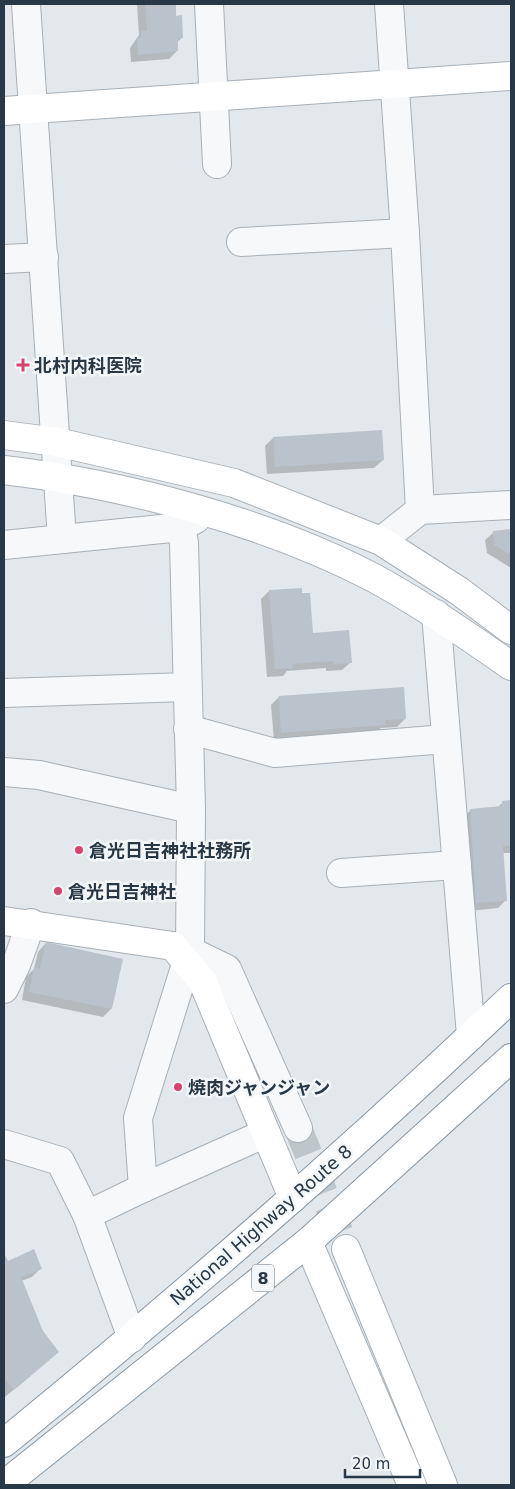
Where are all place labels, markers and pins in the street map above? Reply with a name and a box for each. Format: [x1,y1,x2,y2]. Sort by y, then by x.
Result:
place label: 北村内科医院 [34,355,142,376]
marker: 北村内科医院 [16,358,30,372]
place label: 倉光日吉神社社務所 [89,840,251,861]
marker: 倉光日吉神社社務所 [73,844,85,856]
place label: 倉光日吉神社 [68,881,176,902]
marker: 倉光日吉神社 [52,885,64,897]
place label: 焼肉ジャンジャン [188,1077,330,1098]
marker: 焼肉ジャンジャン [172,1081,184,1093]

